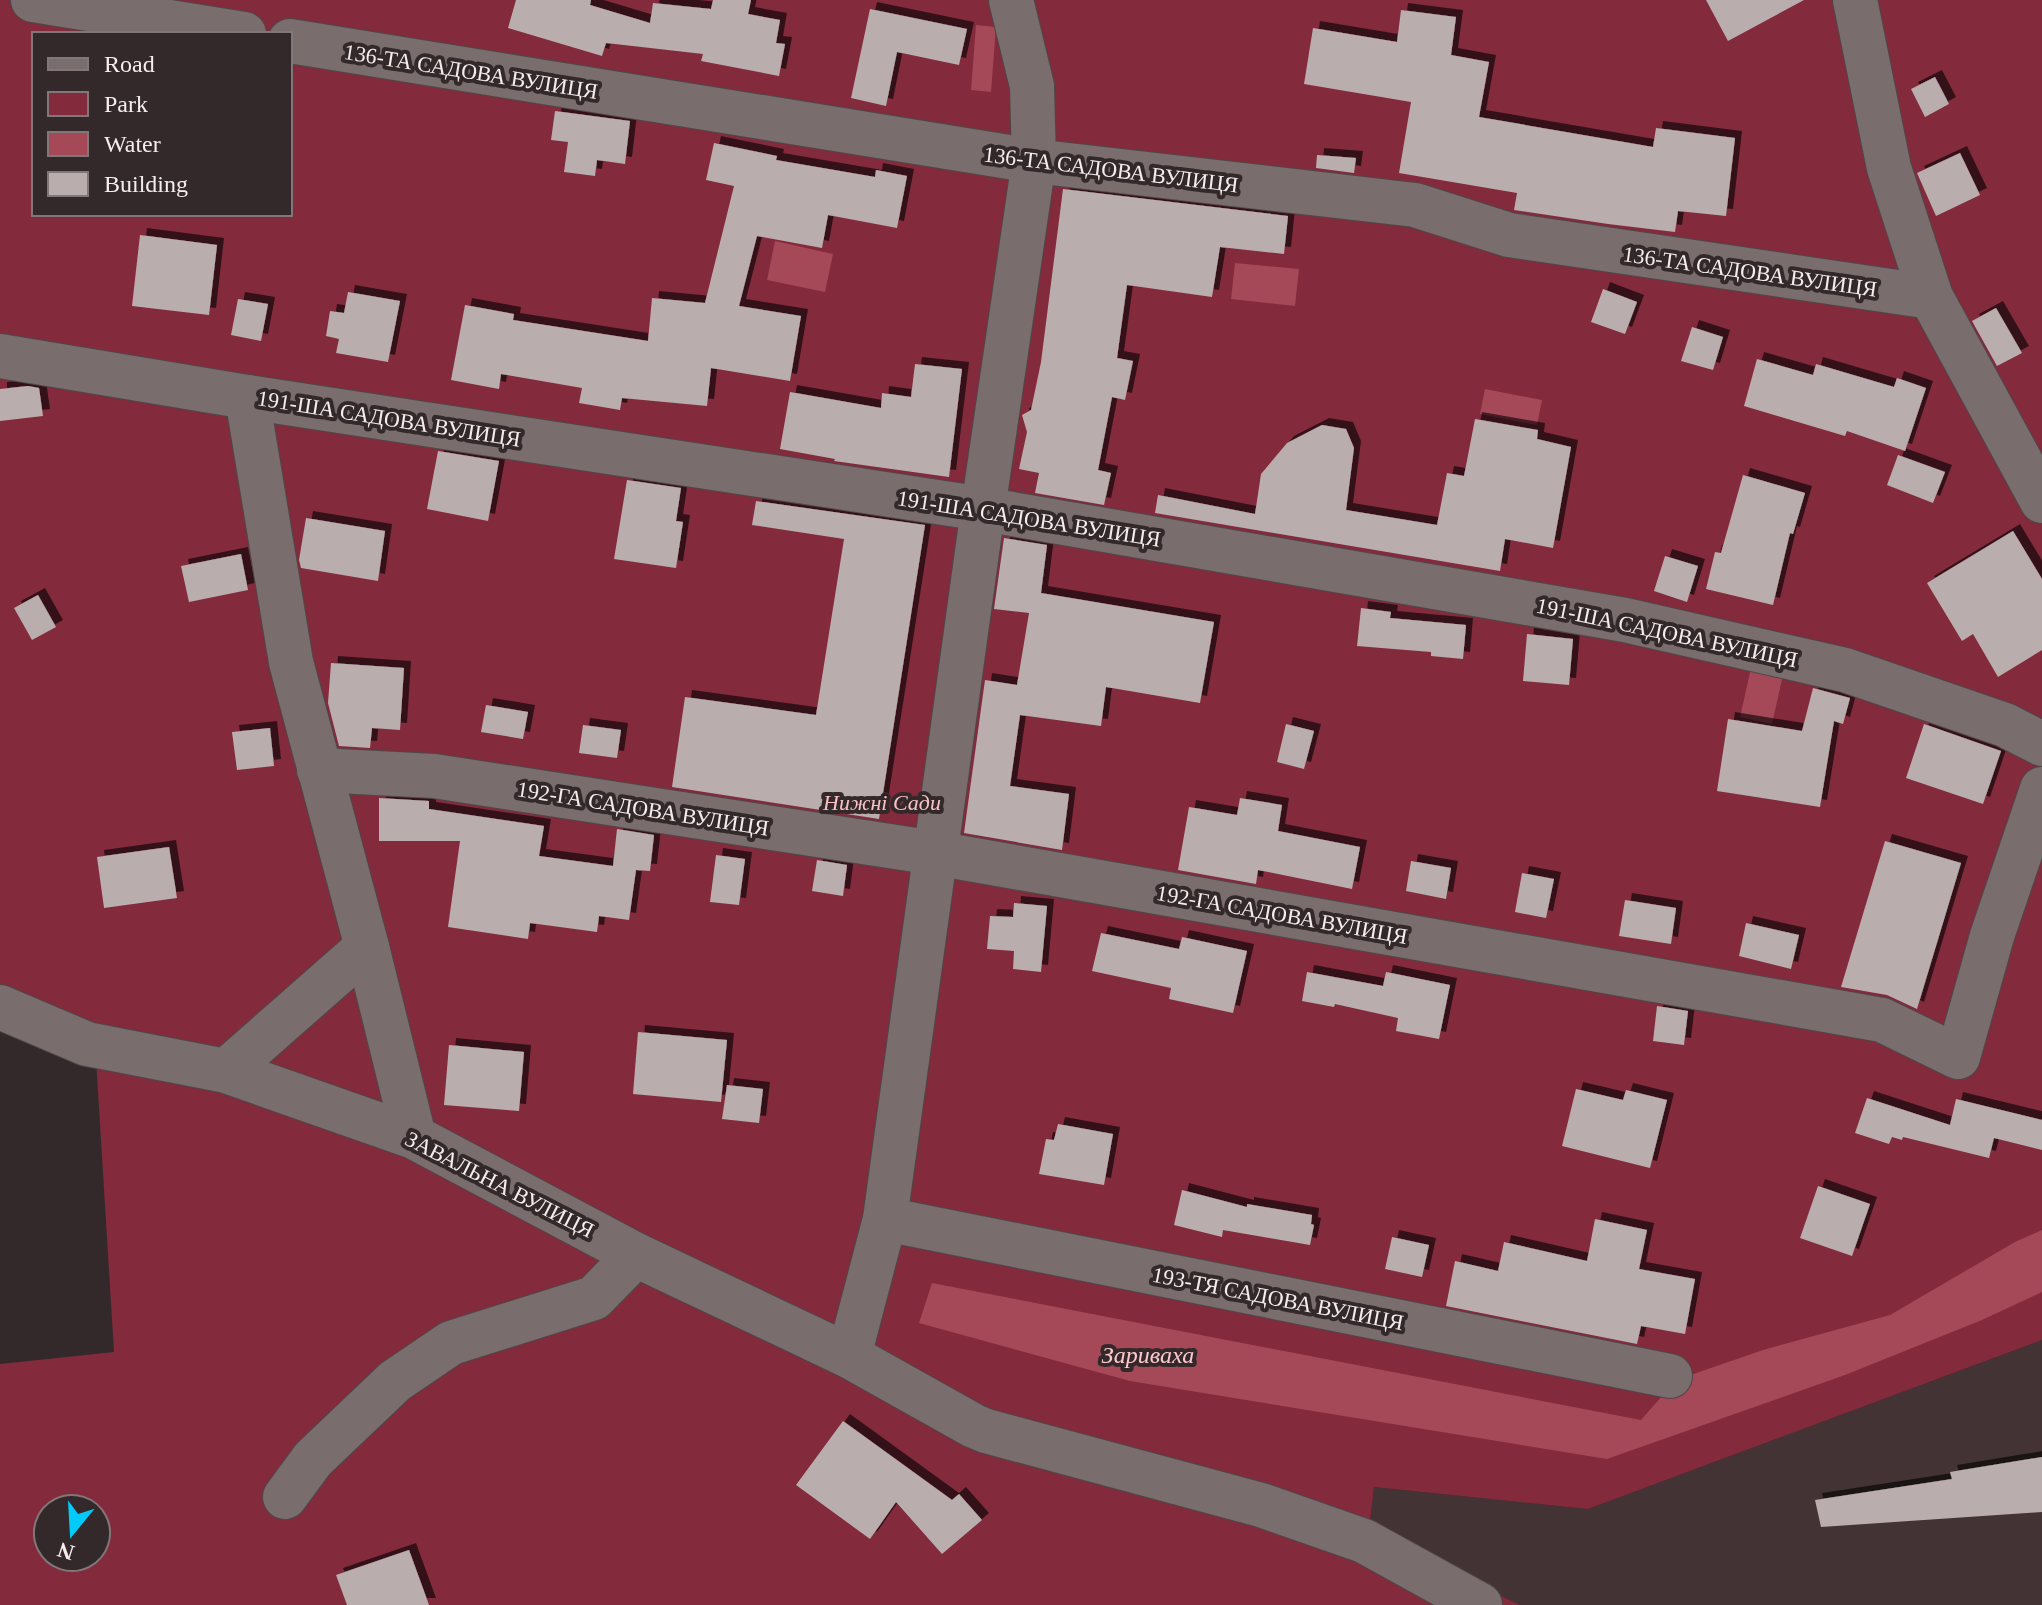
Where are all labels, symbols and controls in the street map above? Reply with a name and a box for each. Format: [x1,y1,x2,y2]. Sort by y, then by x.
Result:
legend [32,32,292,216]
street label: 136-ТА САДОВА ВУЛИЦЯ [342,39,600,104]
text: Road [104,51,155,77]
text: Park [104,91,148,117]
text: Water [104,131,161,157]
street label: 136-ТА САДОВА ВУЛИЦЯ [982,141,1240,198]
text: Building [104,171,188,197]
street label: 136-ТА САДОВА ВУЛИЦЯ [1621,241,1879,302]
street label: 191-ША САДОВА ВУЛИЦЯ [255,385,523,452]
street label: 191-ША САДОВА ВУЛИЦЯ [895,485,1163,552]
street label: 191-ША САДОВА ВУЛИЦЯ [1534,593,1800,672]
street label: 192-ГА САДОВА ВУЛИЦЯ [515,776,771,841]
park label: Нижні Сади [822,790,941,815]
street label: 192-ГА САДОВА ВУЛИЦЯ [1154,880,1410,949]
street label: ЗАВАЛЬНА ВУЛИЦЯ [401,1126,599,1243]
street label: 193-ТЯ САДОВА ВУЛИЦЯ [1150,1262,1406,1335]
water label: Зариваха [1102,1342,1194,1368]
north arrow [32,1493,112,1573]
text: N [54,1537,77,1566]

